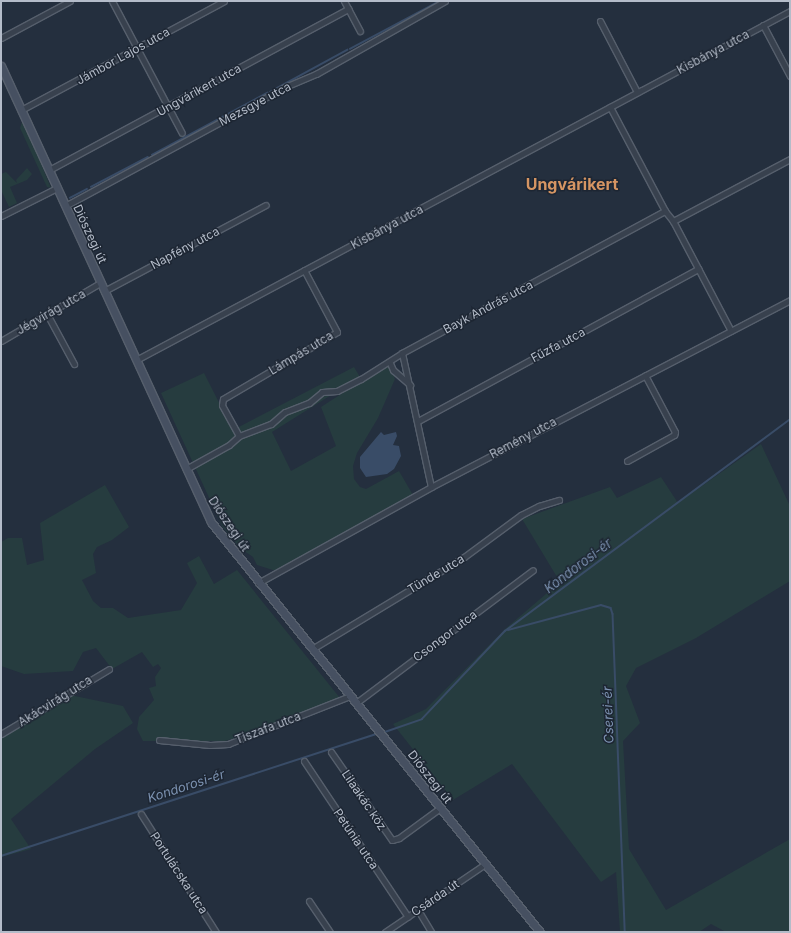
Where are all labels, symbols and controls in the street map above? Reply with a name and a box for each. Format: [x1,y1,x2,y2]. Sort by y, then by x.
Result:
street label: Jámbor Lajos utca [74,24,172,88]
street label: Kisbánya utca [674,27,752,77]
street label: Ungvárikert utca [154,61,244,119]
street label: Mezsgye utca [217,79,293,129]
district label: Ungvárikert [526,174,618,194]
street label: Diószegi út [70,202,110,266]
street label: Kisbánya utca [348,202,426,252]
street label: Napfény utca [148,224,222,272]
street label: Bayk András utca [441,277,535,337]
street label: Jégvirág utca [14,286,88,338]
street label: Fűzfa utca [528,325,588,365]
street label: Lámpás utca [266,328,336,378]
street label: Remény utca [487,414,559,462]
street label: Diószegi út [205,494,253,554]
water label: Kondorosi-ér [541,536,615,596]
street label: Tünde utca [405,551,467,597]
street label: Csongor utca [410,607,480,665]
street label: Akácvirág utca [15,673,95,729]
water label: Cserei-ér [599,686,617,744]
street label: Tiszafa utca [233,709,303,747]
street label: Diószegi út [405,748,455,806]
water label: Kondorosi-ér [145,766,227,806]
street label: Lilaakác köz [339,767,389,833]
street label: Petúnia utca [330,806,382,872]
street label: Portulácska utca [147,829,211,917]
street label: Csárda út [408,877,462,919]

